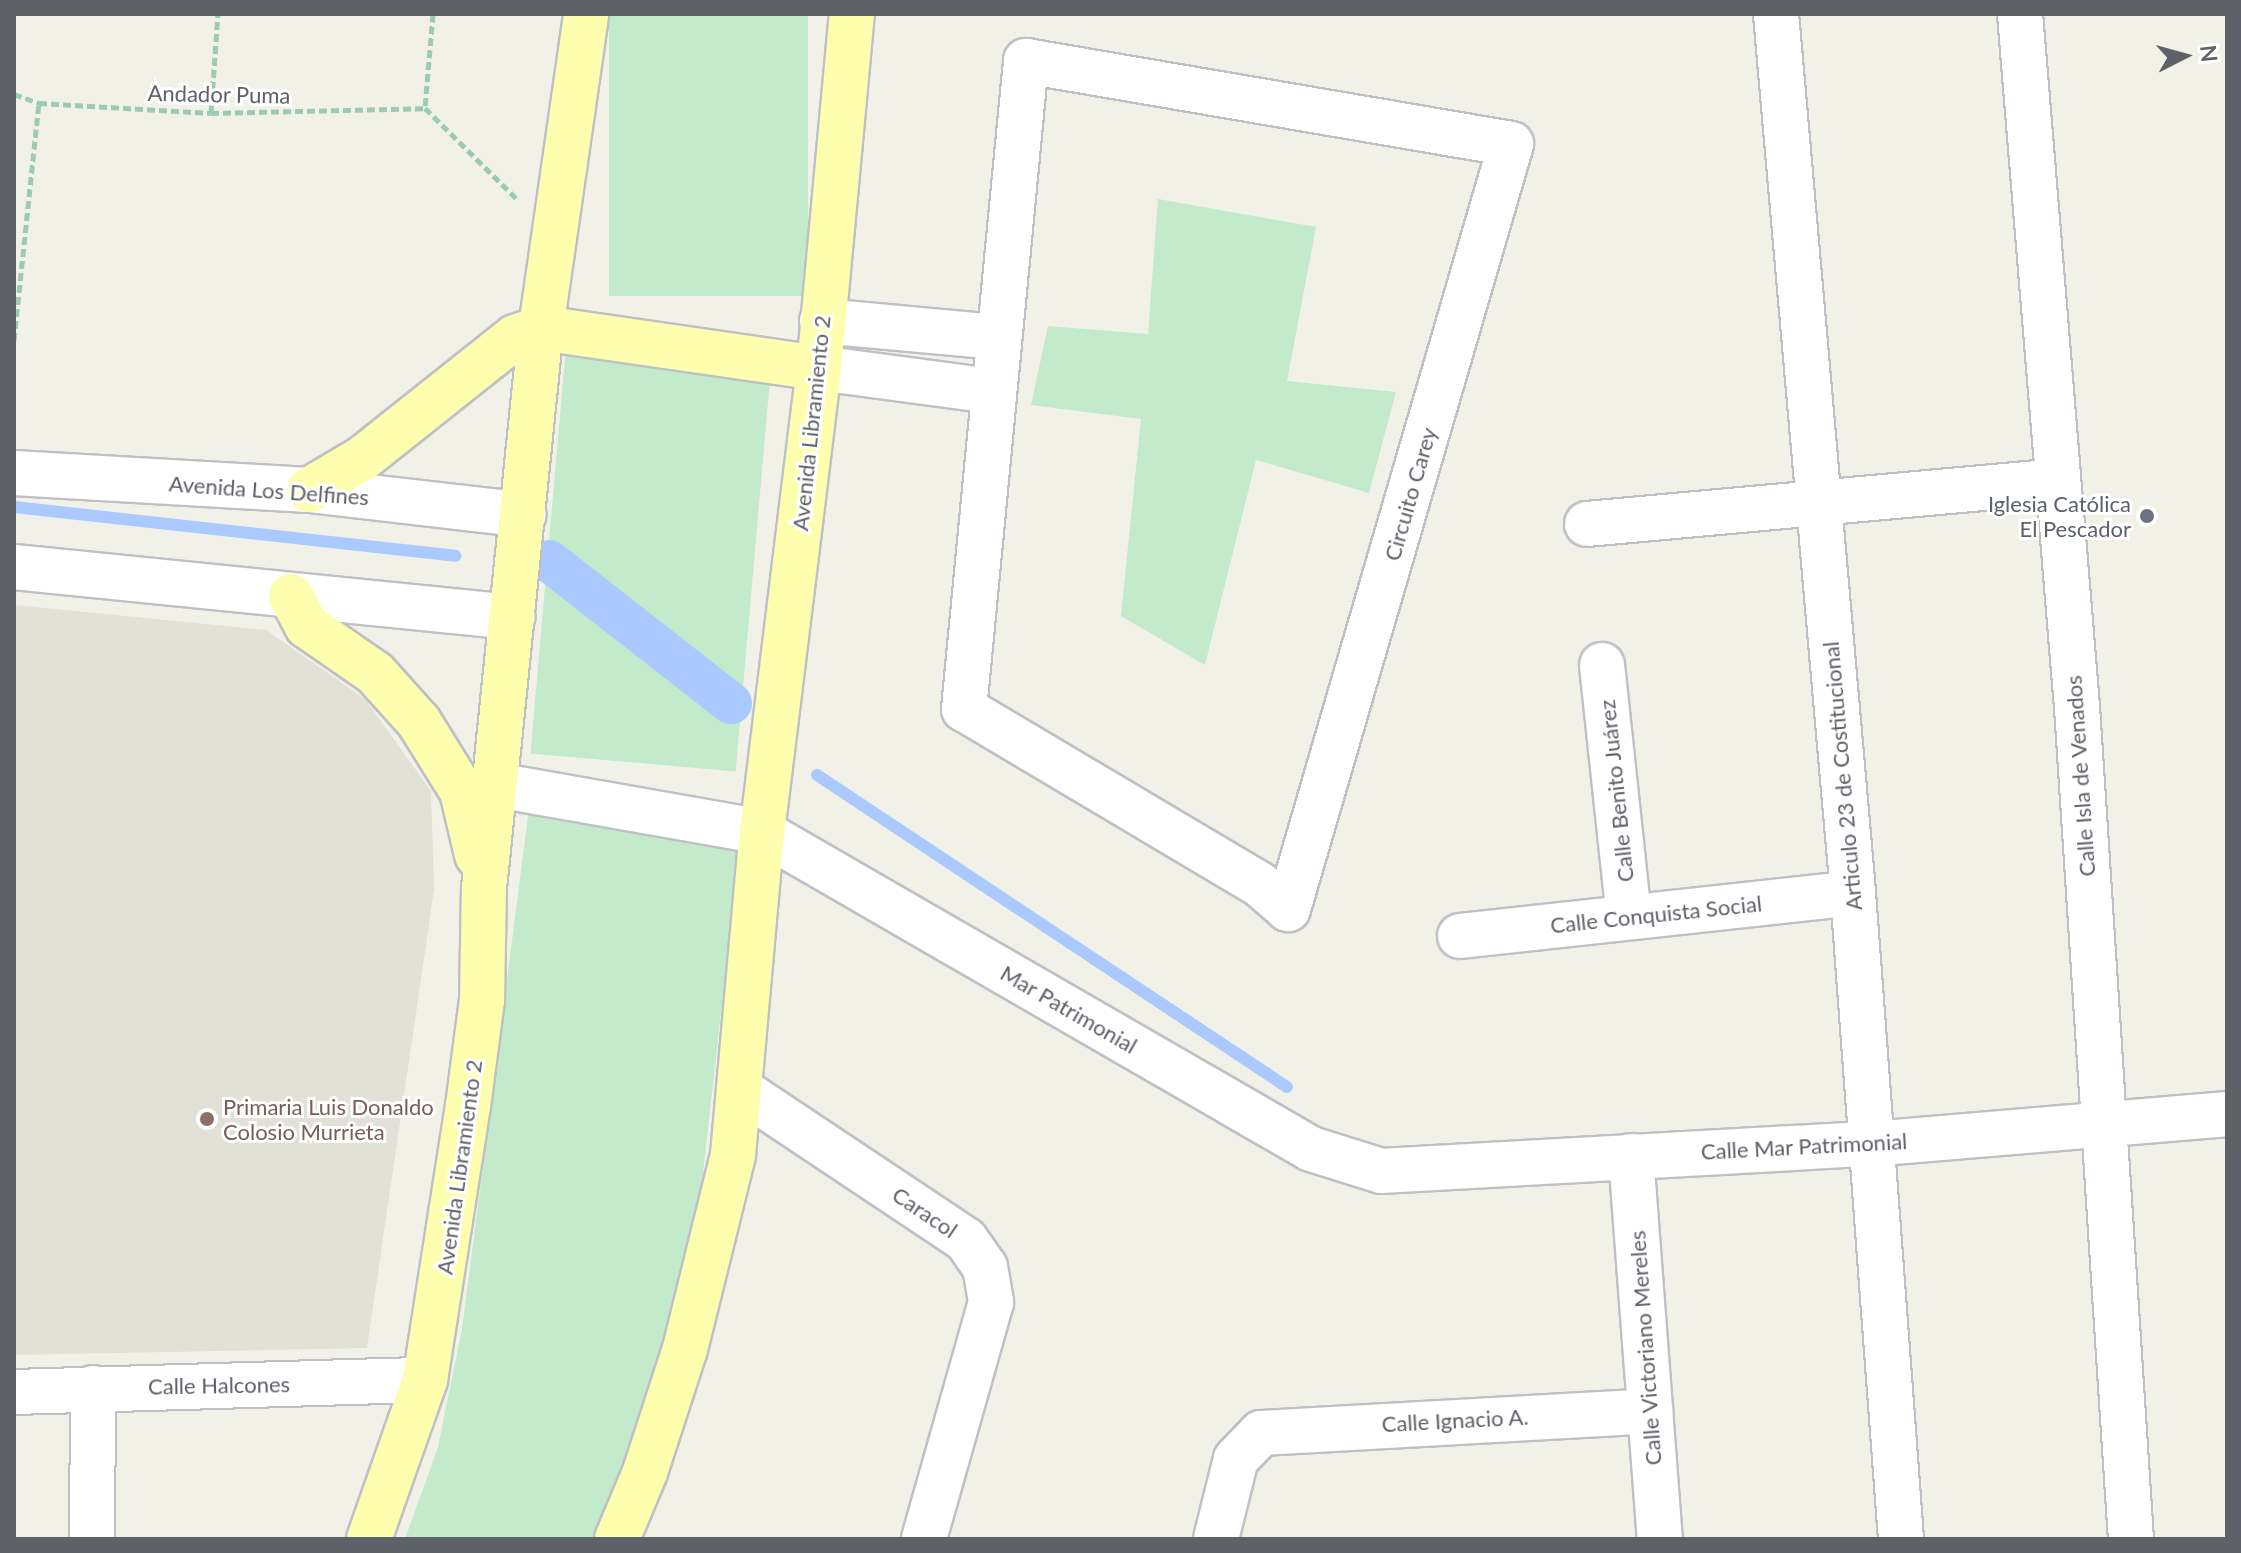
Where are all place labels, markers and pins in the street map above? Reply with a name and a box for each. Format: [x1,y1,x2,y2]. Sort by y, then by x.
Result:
place label: Iglesia Católica El Pescador [1988,490,2131,542]
marker: Iglesia Católica El Pescador [2138,507,2156,525]
place label: Primaria Luis Donaldo Colosio Murrieta [223,1093,434,1144]
marker: Primaria Luis Donaldo Colosio Murrieta [198,1110,216,1128]

